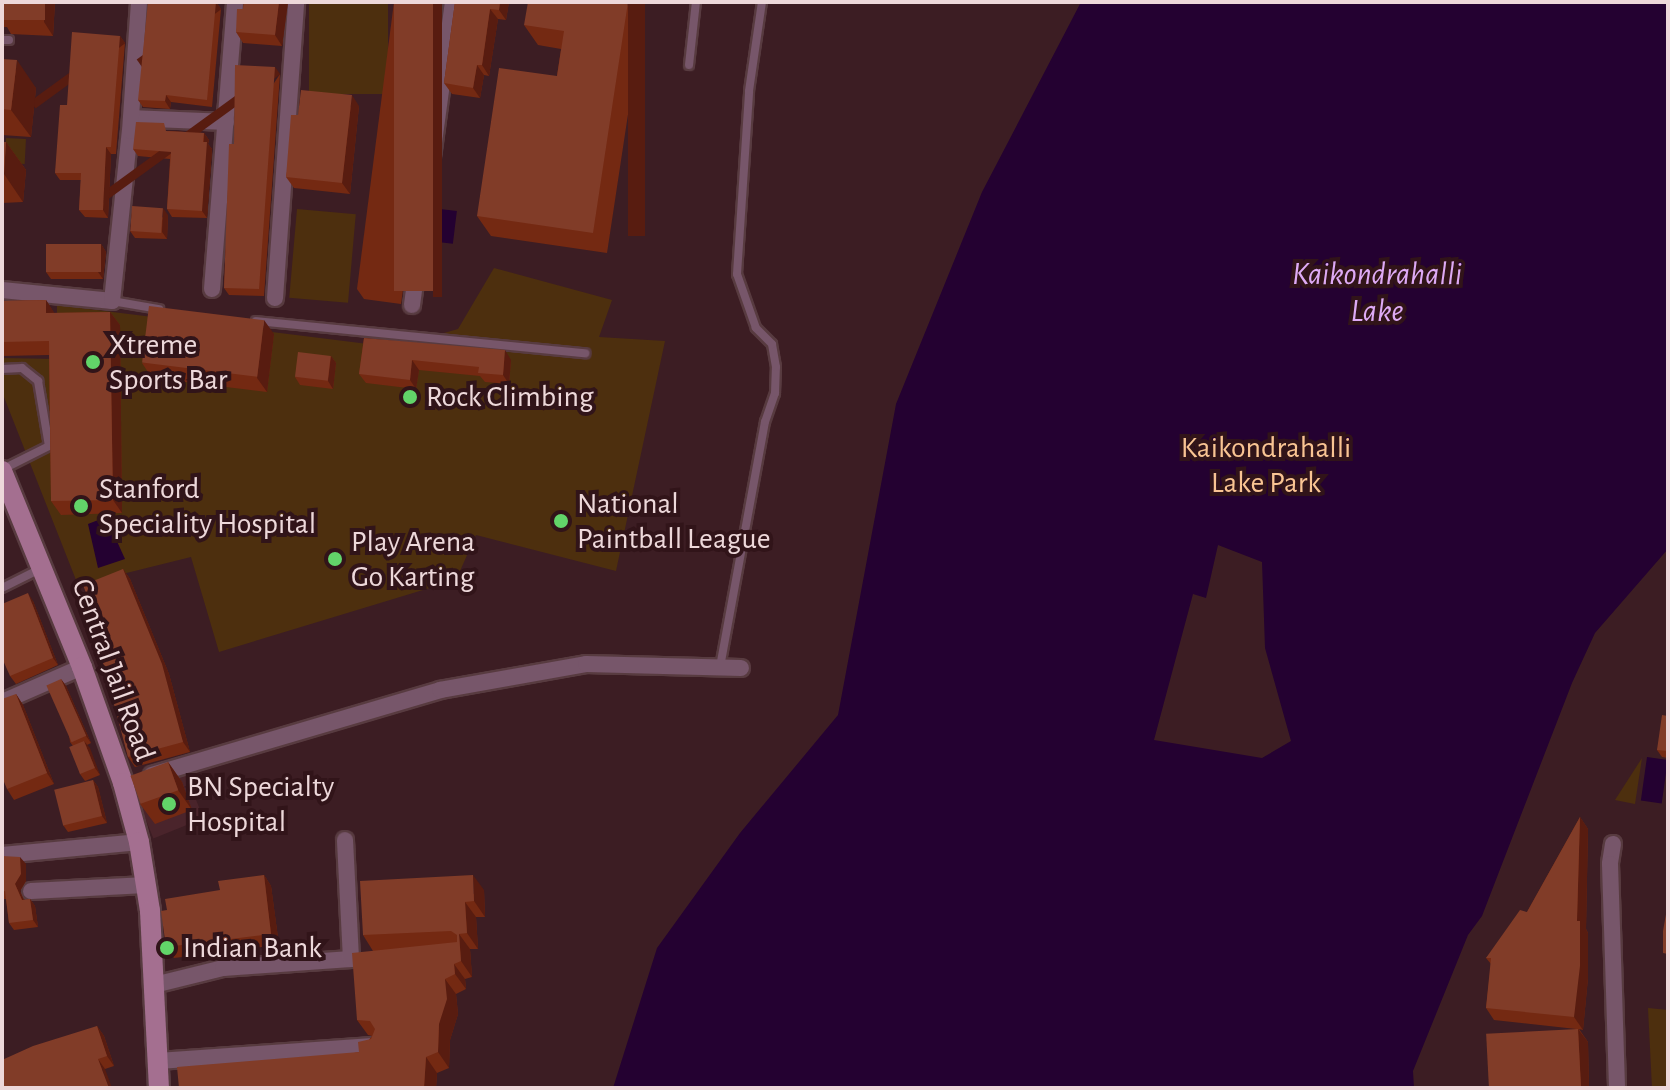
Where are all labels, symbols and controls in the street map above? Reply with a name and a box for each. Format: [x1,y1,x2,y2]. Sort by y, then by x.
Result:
water label: Kaikondrahalli Lake [1292,256,1462,331]
place label: Xtreme Sports Bar [109,327,228,398]
marker: Xtreme Sports Bar [84,353,102,371]
place label: Rock Climbing [426,379,594,415]
marker: Rock Climbing [401,388,419,406]
park label: Kaikondrahalli Lake Park [1181,430,1351,500]
place label: Stanford Speciality Hospital [99,471,316,542]
place label: National Paintball League [577,486,770,556]
marker: Stanford Speciality Hospital [70,495,92,517]
marker: National Paintball League [552,512,570,530]
place label: Play Arena Go Karting [351,524,475,594]
marker: Play Arena Go Karting [326,550,344,568]
street label: Central Jail Road [63,574,163,766]
place label: BN Specialty Hospital [187,769,334,840]
marker: BN Specialty Hospital [158,793,180,815]
place label: Indian Bank [183,930,322,966]
marker: Indian Bank [158,939,176,957]

